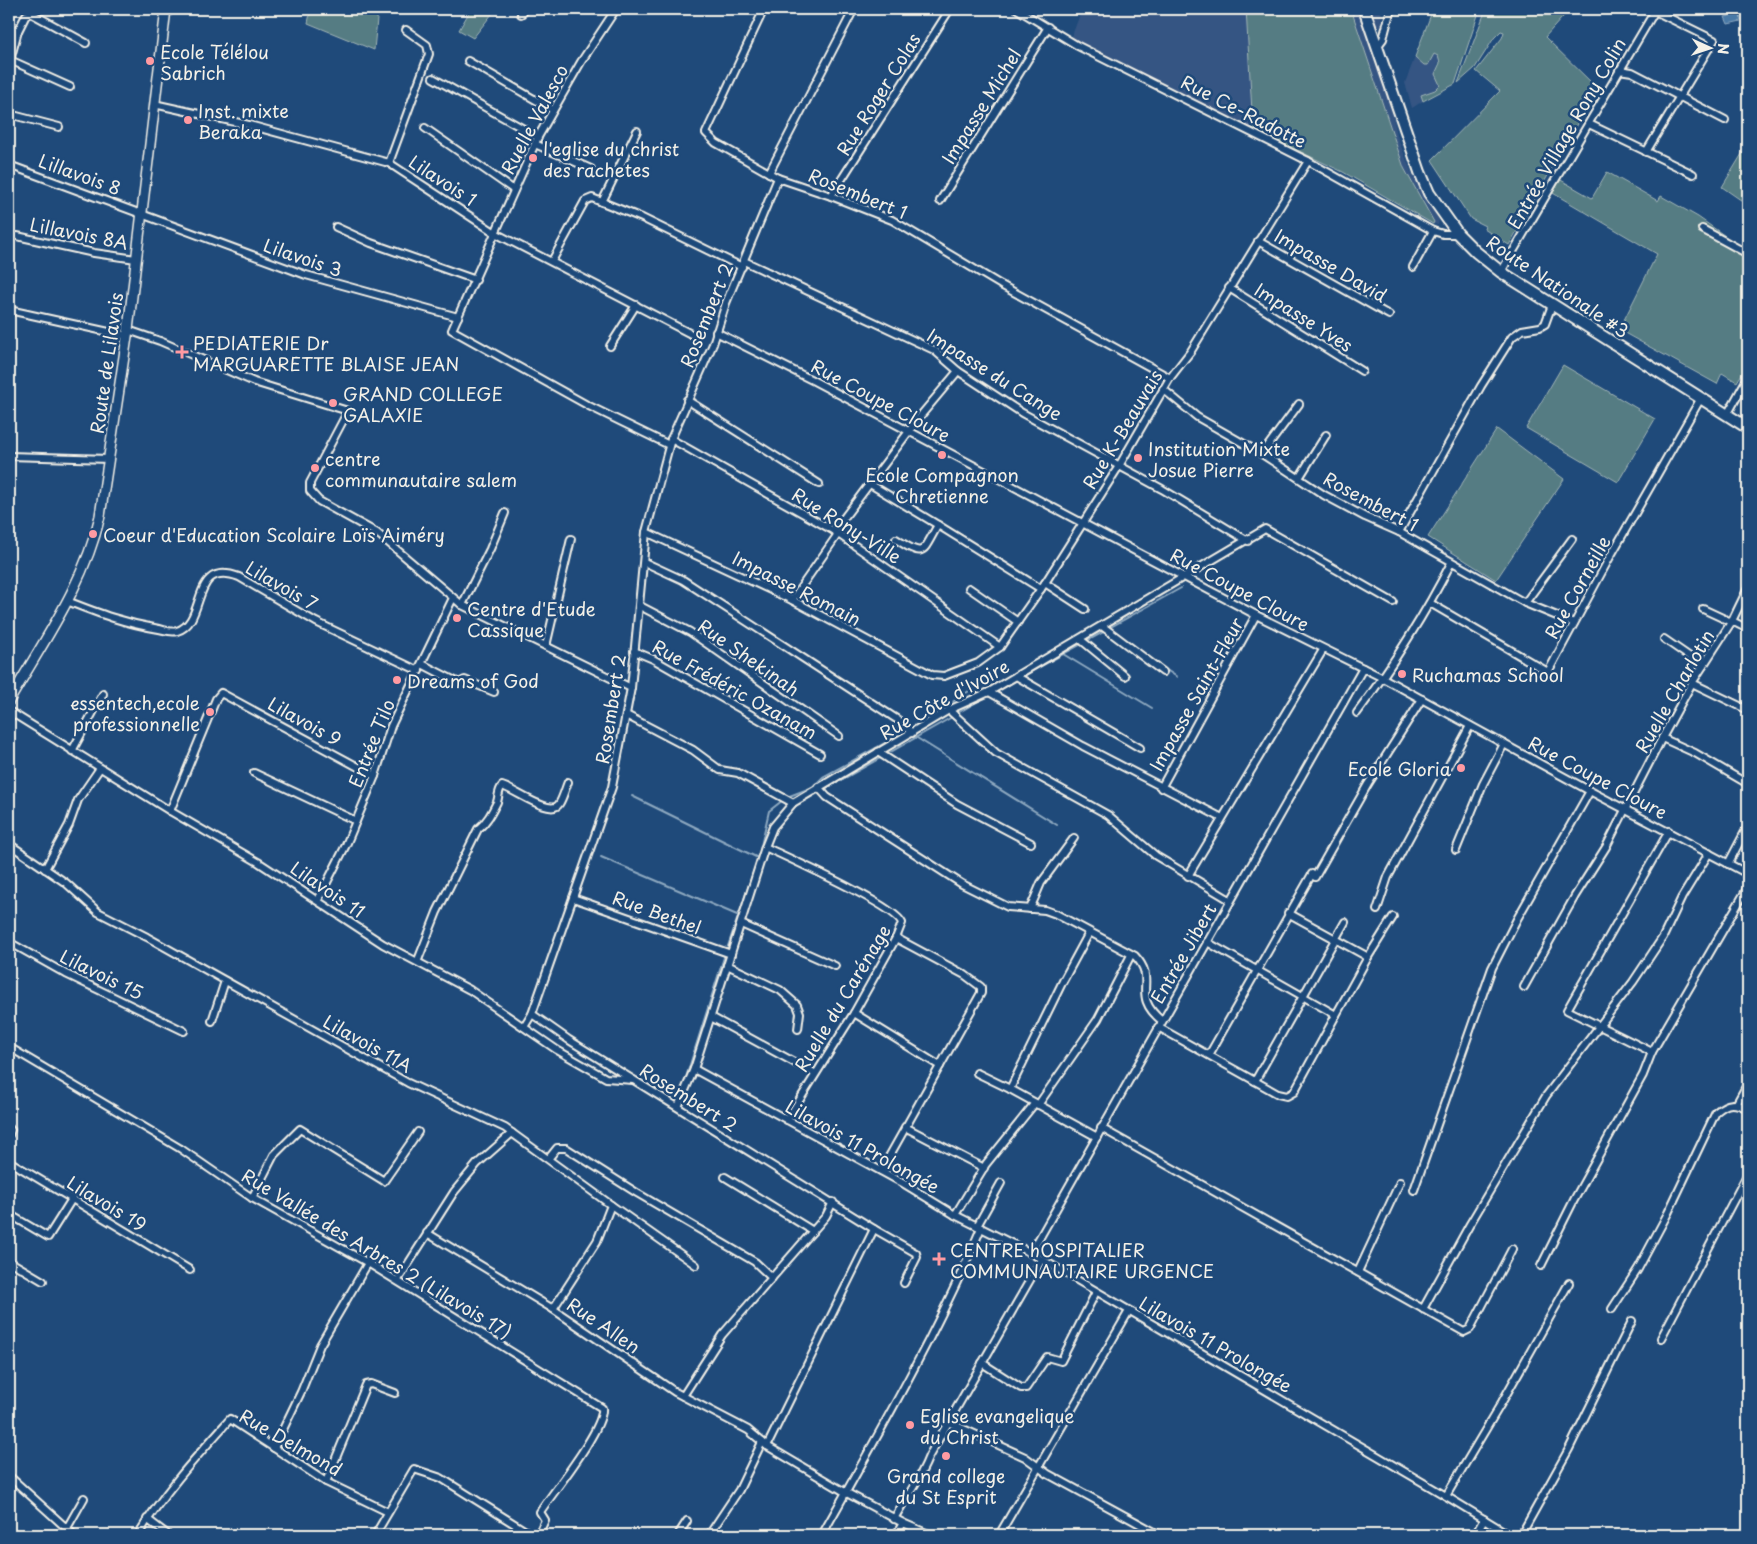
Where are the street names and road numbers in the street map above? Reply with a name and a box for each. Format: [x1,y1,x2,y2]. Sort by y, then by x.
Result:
street label: Rue Roger Colas [829,27,927,161]
street label: Entrée Village Rony Colin [1500,32,1632,234]
street label: Impasse Michel [935,43,1027,169]
street label: Ruelle Valesco [494,59,574,179]
street label: Rue Ce-Radotte [1177,68,1311,154]
street label: Lillavois 8 [35,147,125,201]
street label: Lilavois 1 [404,148,482,212]
street label: Rosembert 1 [805,161,911,225]
street label: Lillavois 8A [28,210,131,256]
street label: Impasse David [1270,222,1392,308]
street label: Route Nationale #3 [1481,228,1635,344]
street label: Lilavois 3 [260,231,346,283]
street label: Rosembert 2 [673,259,739,371]
street label: Impasse Yves [1250,276,1358,358]
street label: Route de Lilavois [83,291,129,435]
street label: Impasse du Cange [922,322,1068,427]
street label: Rue Coupe Cloure [807,352,955,448]
street label: Rue K-Beauvais [1076,364,1168,494]
street label: Rosembert 1 [1319,465,1423,537]
street label: Rue Rony-Ville [787,481,907,570]
street label: Rue Corneille [1537,530,1617,644]
street label: Rue Coupe Cloure [1166,541,1314,637]
street label: Impasse Romain [728,544,866,632]
street label: Lilavois 7 [241,554,323,616]
street label: Rue Shekinah [693,612,805,702]
street label: Impasse Saint-Fleur [1142,612,1250,776]
street label: Ruelle Charlotin [1628,624,1720,758]
street label: Rue Frédéric Ozanam [648,632,822,746]
street label: Rosembert 2 [588,652,632,766]
street label: Rue Côte d'Ivoire [874,652,1014,746]
street label: Lilavois 9 [263,690,347,752]
street label: Entrée Tilo [341,695,401,791]
street label: Rue Coupe Cloure [1524,729,1672,825]
street label: Lilavois 11 [285,854,371,924]
street label: Rue Bethel [609,883,705,941]
street label: Entrée Jibert [1143,898,1223,1008]
street label: Ruelle du Carénage [787,919,897,1077]
street label: Lilavois 15 [56,942,148,1006]
street label: Lilavois 11A [319,1007,417,1079]
street label: Rosembert 2 [635,1056,743,1138]
street label: Lilavois 11 Prolongée [781,1092,945,1200]
street label: Rue Vallée des Arbres 2 (Lilavois 17) [237,1162,517,1344]
street label: Lilavois 19 [62,1169,152,1237]
street label: Lilavois 11 Prolongée [1134,1289,1298,1399]
street label: Rue Allen [562,1291,646,1359]
street label: Rue Delmond [235,1402,347,1482]

